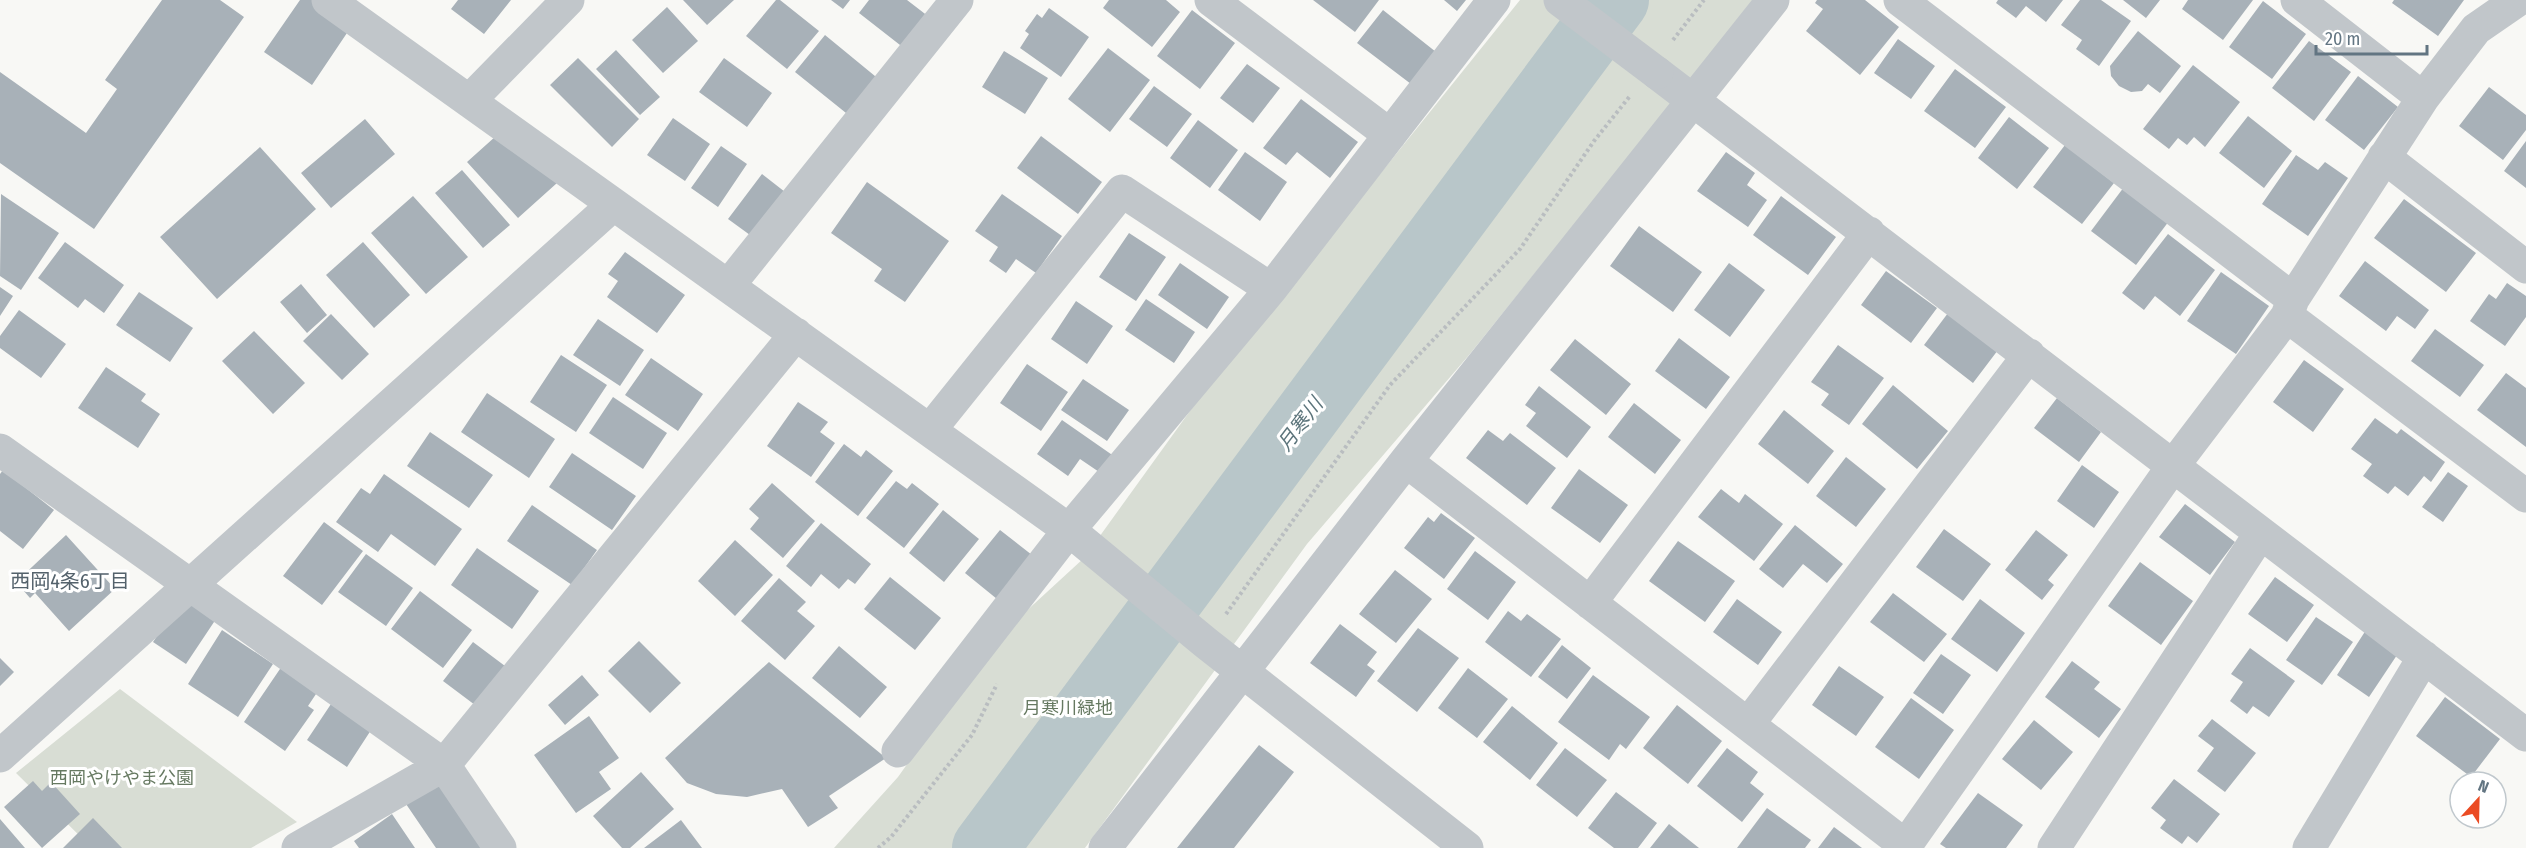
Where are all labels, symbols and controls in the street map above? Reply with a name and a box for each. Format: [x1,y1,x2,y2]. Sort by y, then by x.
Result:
scale bar [2316,18,2427,56]
text: 20 m [2325,28,2360,50]
water label: 月寒川 [1272,391,1329,455]
district label: 西岡4条6丁目 [10,569,130,593]
park label: 月寒川緑地 [1023,697,1113,719]
park label: 西岡やけやま公園 [50,767,194,789]
north arrow [2448,770,2508,830]
text: N [2475,776,2491,797]

